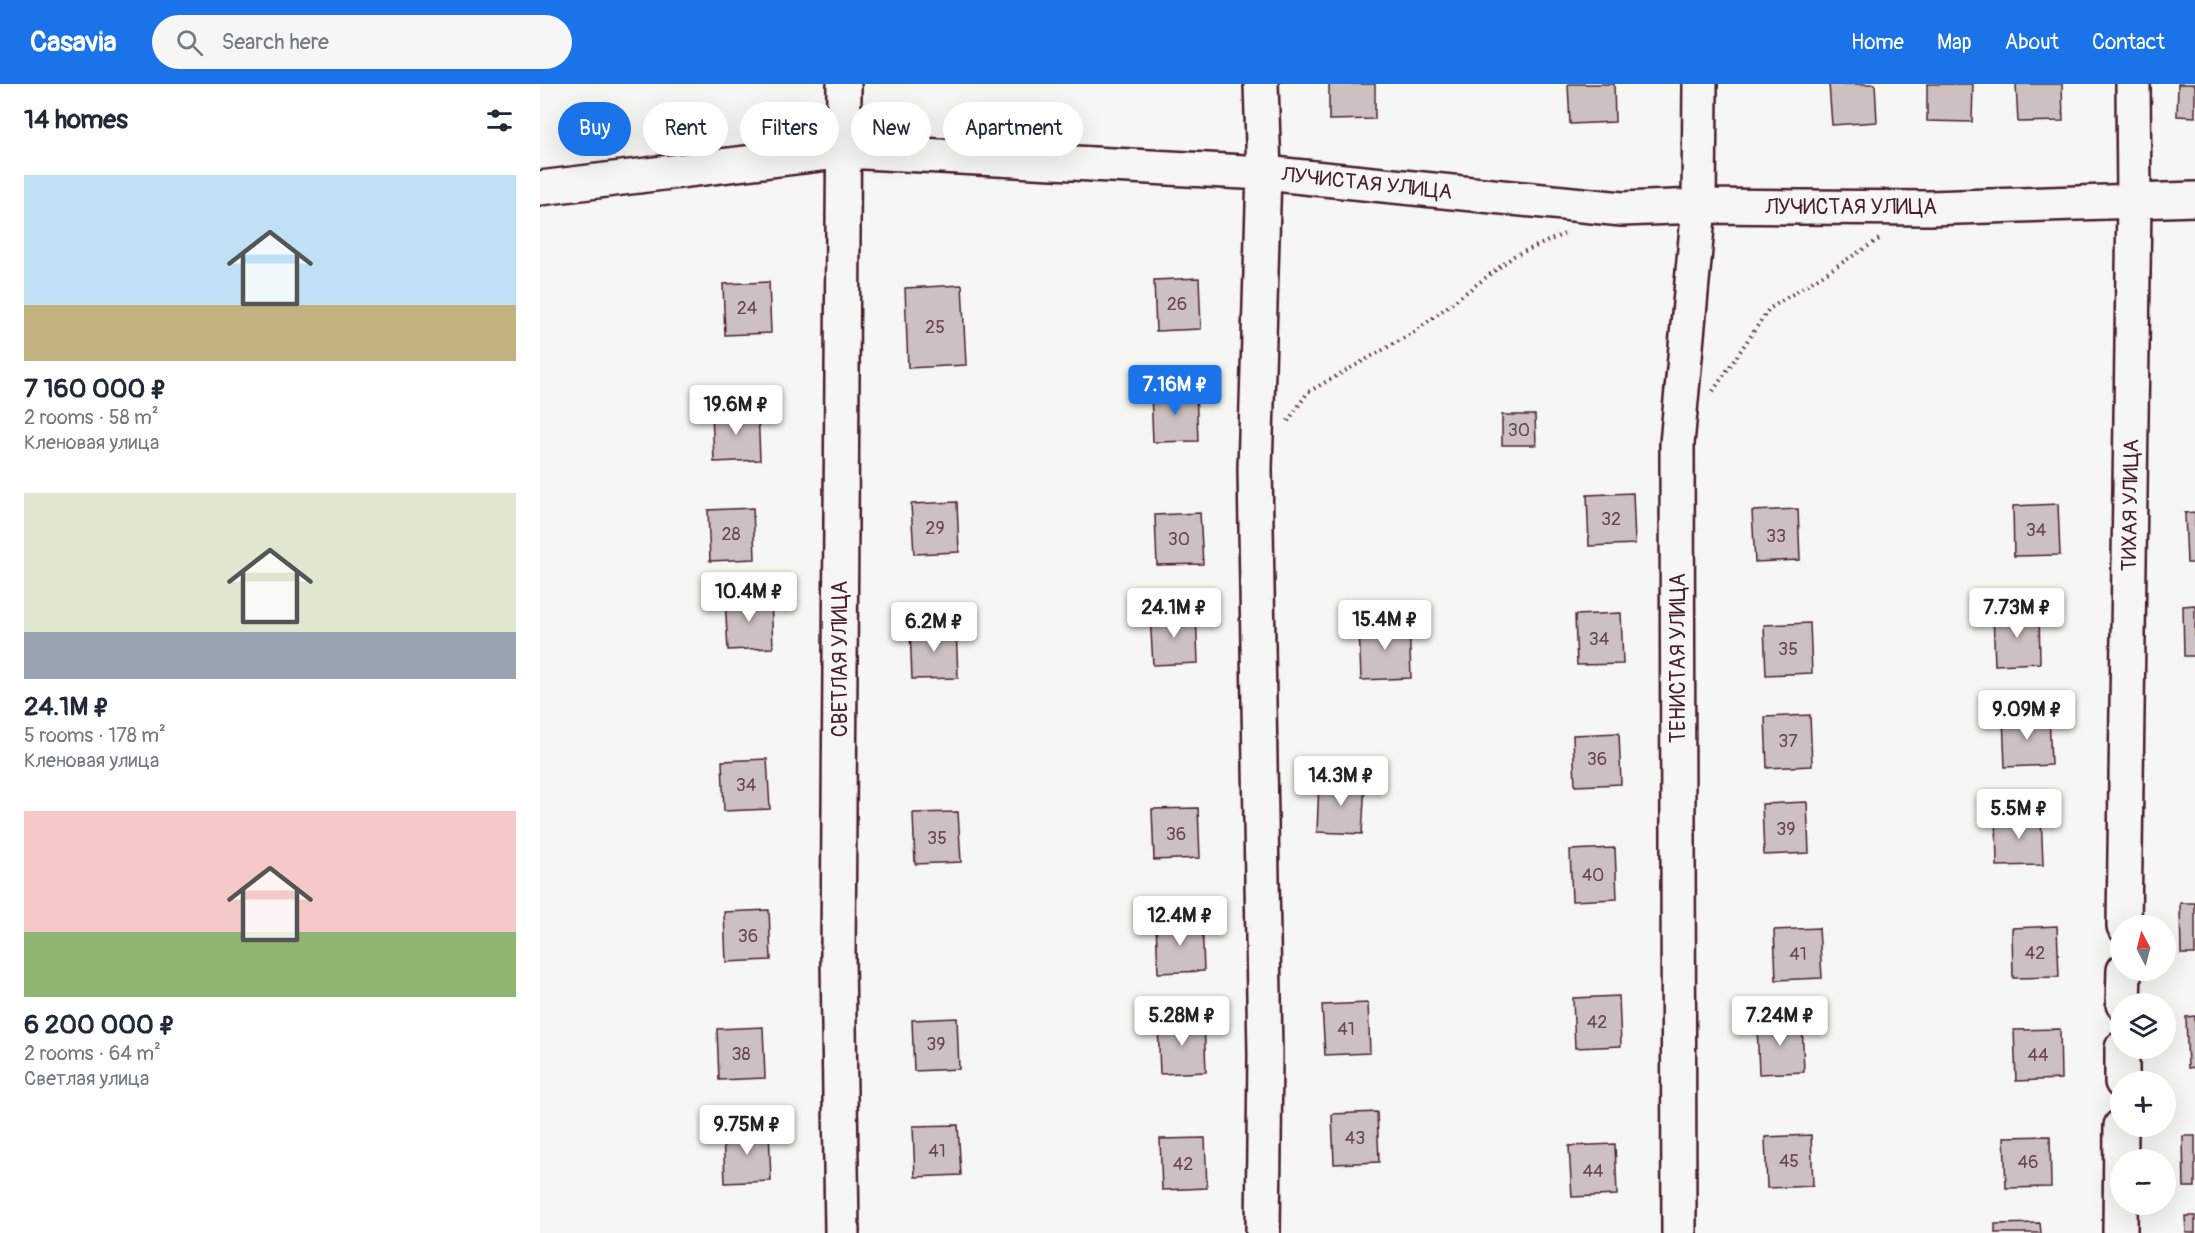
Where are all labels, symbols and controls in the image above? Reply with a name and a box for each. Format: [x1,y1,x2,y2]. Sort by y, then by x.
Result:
search box [152,15,572,69]
text: Casavia [30,25,116,60]
icon: search [173,26,206,59]
text: Search here [221,28,329,56]
text: Home [1851,29,1904,56]
text: Map [1937,29,1972,56]
text: About [2005,29,2059,56]
text: Contact [2092,29,2165,56]
chip: Buy [558,102,631,156]
chip: Rent [643,102,728,156]
chip: Filters [740,102,839,156]
chip: New [851,102,931,156]
chip: Apartment [943,102,1083,156]
text: 14 homes [24,104,128,136]
icon: filters [483,104,516,137]
street label: ЛУЧИСТАЯ УЛИЦА [1279,161,1454,206]
street label: ЛУЧИСТАЯ УЛИЦА [1764,194,1937,221]
icon: home [216,214,324,322]
house number: 26 [1167,293,1187,316]
house number: 24 [737,297,758,320]
house number: 25 [925,316,945,339]
pin: 7.16M ₽ [1120,365,1230,416]
text: 7.16M ₽ [1142,372,1208,397]
text: 7 160 000 ₽ [24,373,167,405]
pin: 19.6M ₽ [681,385,791,436]
text: 19.6M ₽ [704,392,768,417]
text: 2 rooms · 58 m² [24,405,159,430]
house number: 30 [1508,419,1530,442]
text: Кленовая улица [24,430,159,455]
street label: ТИХАЯ УЛИЦА [2116,439,2145,571]
house number: 32 [1601,508,1621,531]
house number: 29 [925,517,945,540]
house number: 34 [2026,519,2047,542]
house number: 28 [721,523,741,546]
house number: 33 [1766,525,1786,548]
house number: 30 [1168,528,1190,551]
icon: home [216,532,324,640]
pin: 10.4M ₽ [694,572,804,623]
street label: ТЕНИСТАЯ УЛИЦА [1665,573,1692,743]
text: 10.4M ₽ [715,579,783,604]
street label: СВЕТЛАЯ УЛИЦА [827,581,854,737]
pin: 24.1M ₽ [1119,588,1229,639]
pin: 7.73M ₽ [1962,588,2072,639]
text: 24.1M ₽ [1141,595,1207,620]
text: 7.73M ₽ [1983,595,2051,620]
pin: 15.4M ₽ [1330,600,1440,651]
pin: 6.2M ₽ [885,602,983,653]
text: 15.4M ₽ [1352,607,1418,632]
text: 6.2M ₽ [905,609,963,634]
house number: 34 [1589,628,1610,651]
house number: 35 [1778,638,1798,661]
pin: 9.09M ₽ [1972,690,2082,741]
text: 24.1M ₽ [24,691,109,723]
text: 9.09M ₽ [1992,697,2062,722]
text: 5 rooms · 178 m² [24,723,166,748]
house number: 37 [1778,730,1798,753]
text: Кленовая улица [24,748,159,773]
house number: 36 [1587,748,1607,771]
pin: 14.3M ₽ [1286,756,1396,807]
text: 14.3M ₽ [1308,763,1374,788]
house number: 34 [736,774,757,797]
pin: 5.5M ₽ [1970,789,2068,840]
text: 5.5M ₽ [1991,796,2047,821]
house number: 39 [1776,818,1796,841]
house number: 36 [1166,823,1186,846]
house number: 35 [927,827,947,850]
icon: home [216,850,324,958]
house number: 40 [1582,864,1604,887]
pin: 12.4M ₽ [1125,896,1235,947]
text: 12.4M ₽ [1147,903,1213,928]
north arrow [2110,915,2176,981]
map controls [2110,915,2176,1215]
house number: 36 [738,925,758,948]
house number: 42 [2025,942,2045,965]
house number: 41 [1789,943,1807,966]
button: layers [2110,993,2176,1059]
pin: 5.28M ₽ [1127,996,1237,1047]
pin: 7.24M ₽ [1725,996,1835,1047]
text: 5.28M ₽ [1148,1003,1216,1028]
text: 7.24M ₽ [1746,1003,1814,1028]
text: 6 200 000 ₽ [24,1009,175,1041]
house number: 42 [1587,1011,1607,1034]
house number: 41 [1337,1018,1355,1041]
house number: 39 [926,1033,946,1056]
text: 2 rooms · 64 m² [24,1041,161,1066]
house number: 38 [731,1043,751,1066]
house number: 44 [2028,1044,2049,1067]
text: Светлая улица [24,1066,149,1091]
button: + [2110,1071,2176,1137]
pin: 9.75M ₽ [692,1105,802,1156]
text: 9.75M ₽ [714,1112,780,1137]
house number: 43 [1345,1127,1365,1150]
house number: 41 [928,1140,946,1163]
button: − [2110,1149,2176,1215]
house number: 45 [1779,1150,1799,1173]
house number: 46 [2018,1151,2038,1174]
house number: 42 [1173,1153,1193,1176]
house number: 44 [1583,1160,1604,1183]

